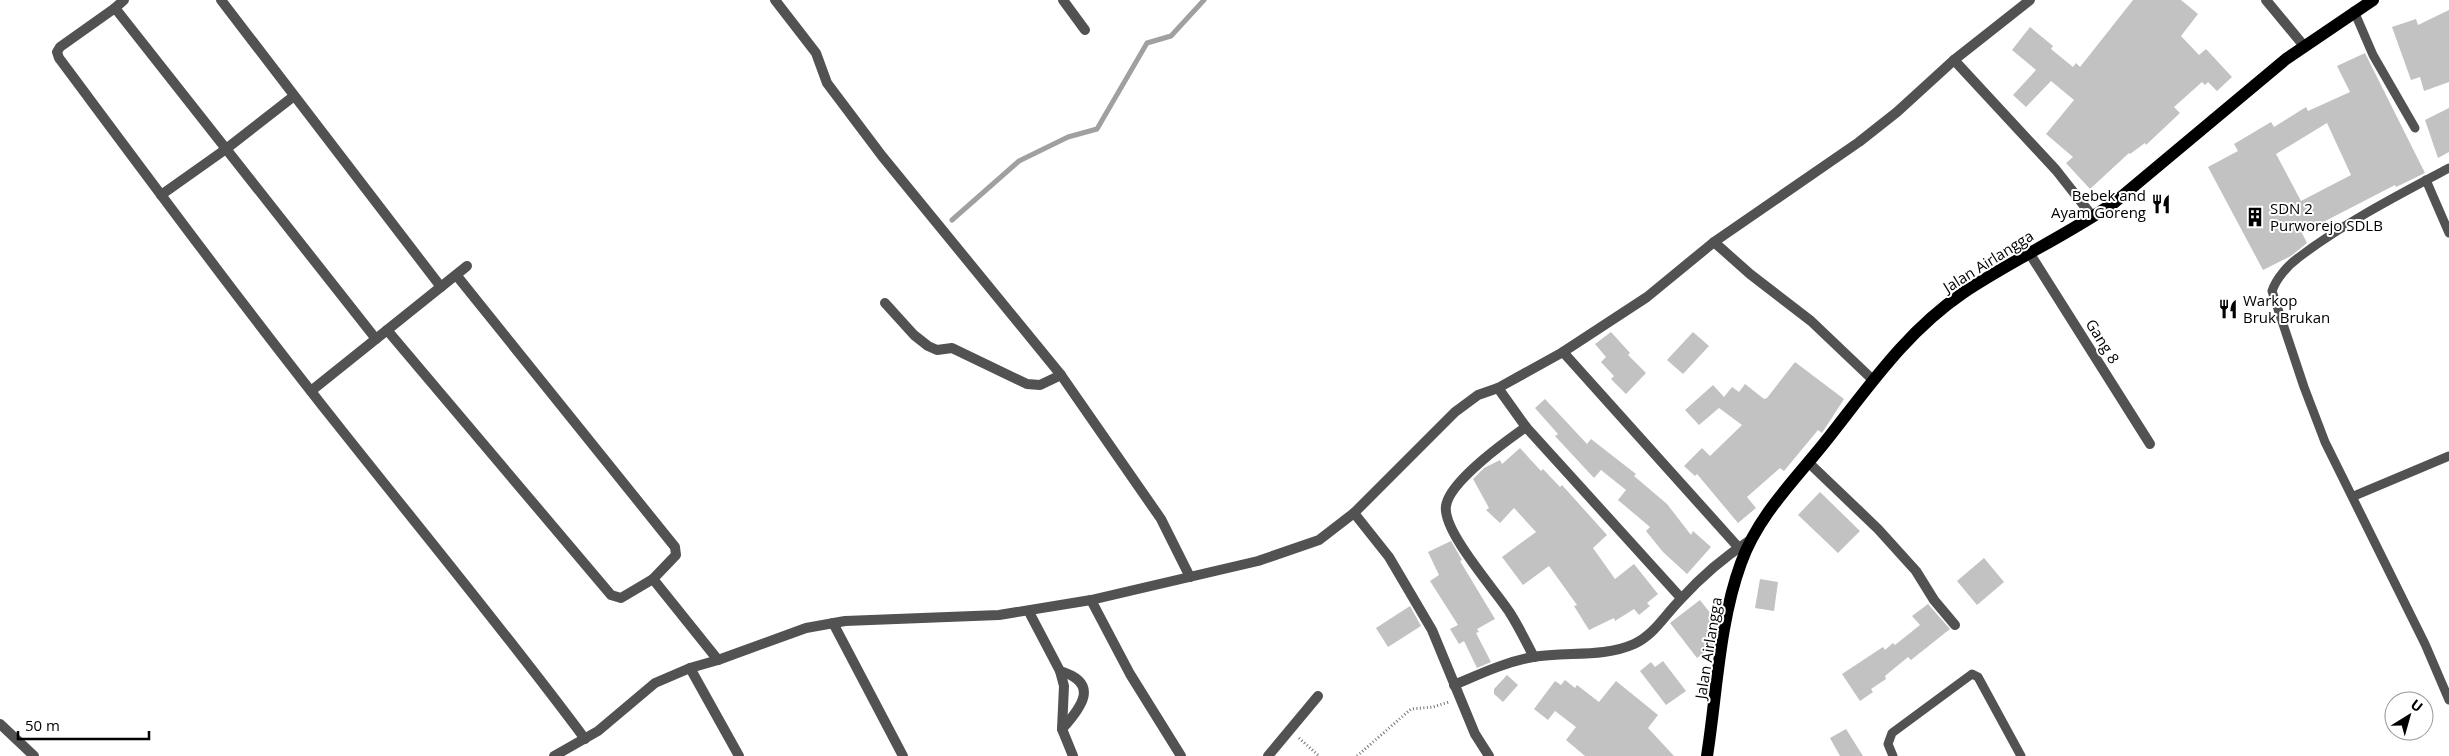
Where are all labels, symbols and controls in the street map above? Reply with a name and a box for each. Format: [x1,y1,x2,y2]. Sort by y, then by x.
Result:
place label: Bebek and Ayam Goreng [2051,185,2146,222]
restaurant icon: Bebek and Ayam Goreng [2150,193,2172,215]
place label: SDN 2 Purworejo SDLB [2270,198,2383,235]
building icon: SDN 2 Purworejo SDLB [2244,206,2266,228]
street label: Jalan Airlangga [1937,225,2037,298]
place label: Warkop Bruk Brukan [2243,290,2330,327]
restaurant icon: Warkop Bruk Brukan [2217,298,2239,320]
street label: Gang 8 [2082,315,2124,367]
street label: Jalan Airlangga [1690,596,1726,702]
north arrow [2384,691,2434,741]
text: U [2407,694,2427,716]
scale bar [18,708,149,740]
text: 50 m [25,715,60,735]

